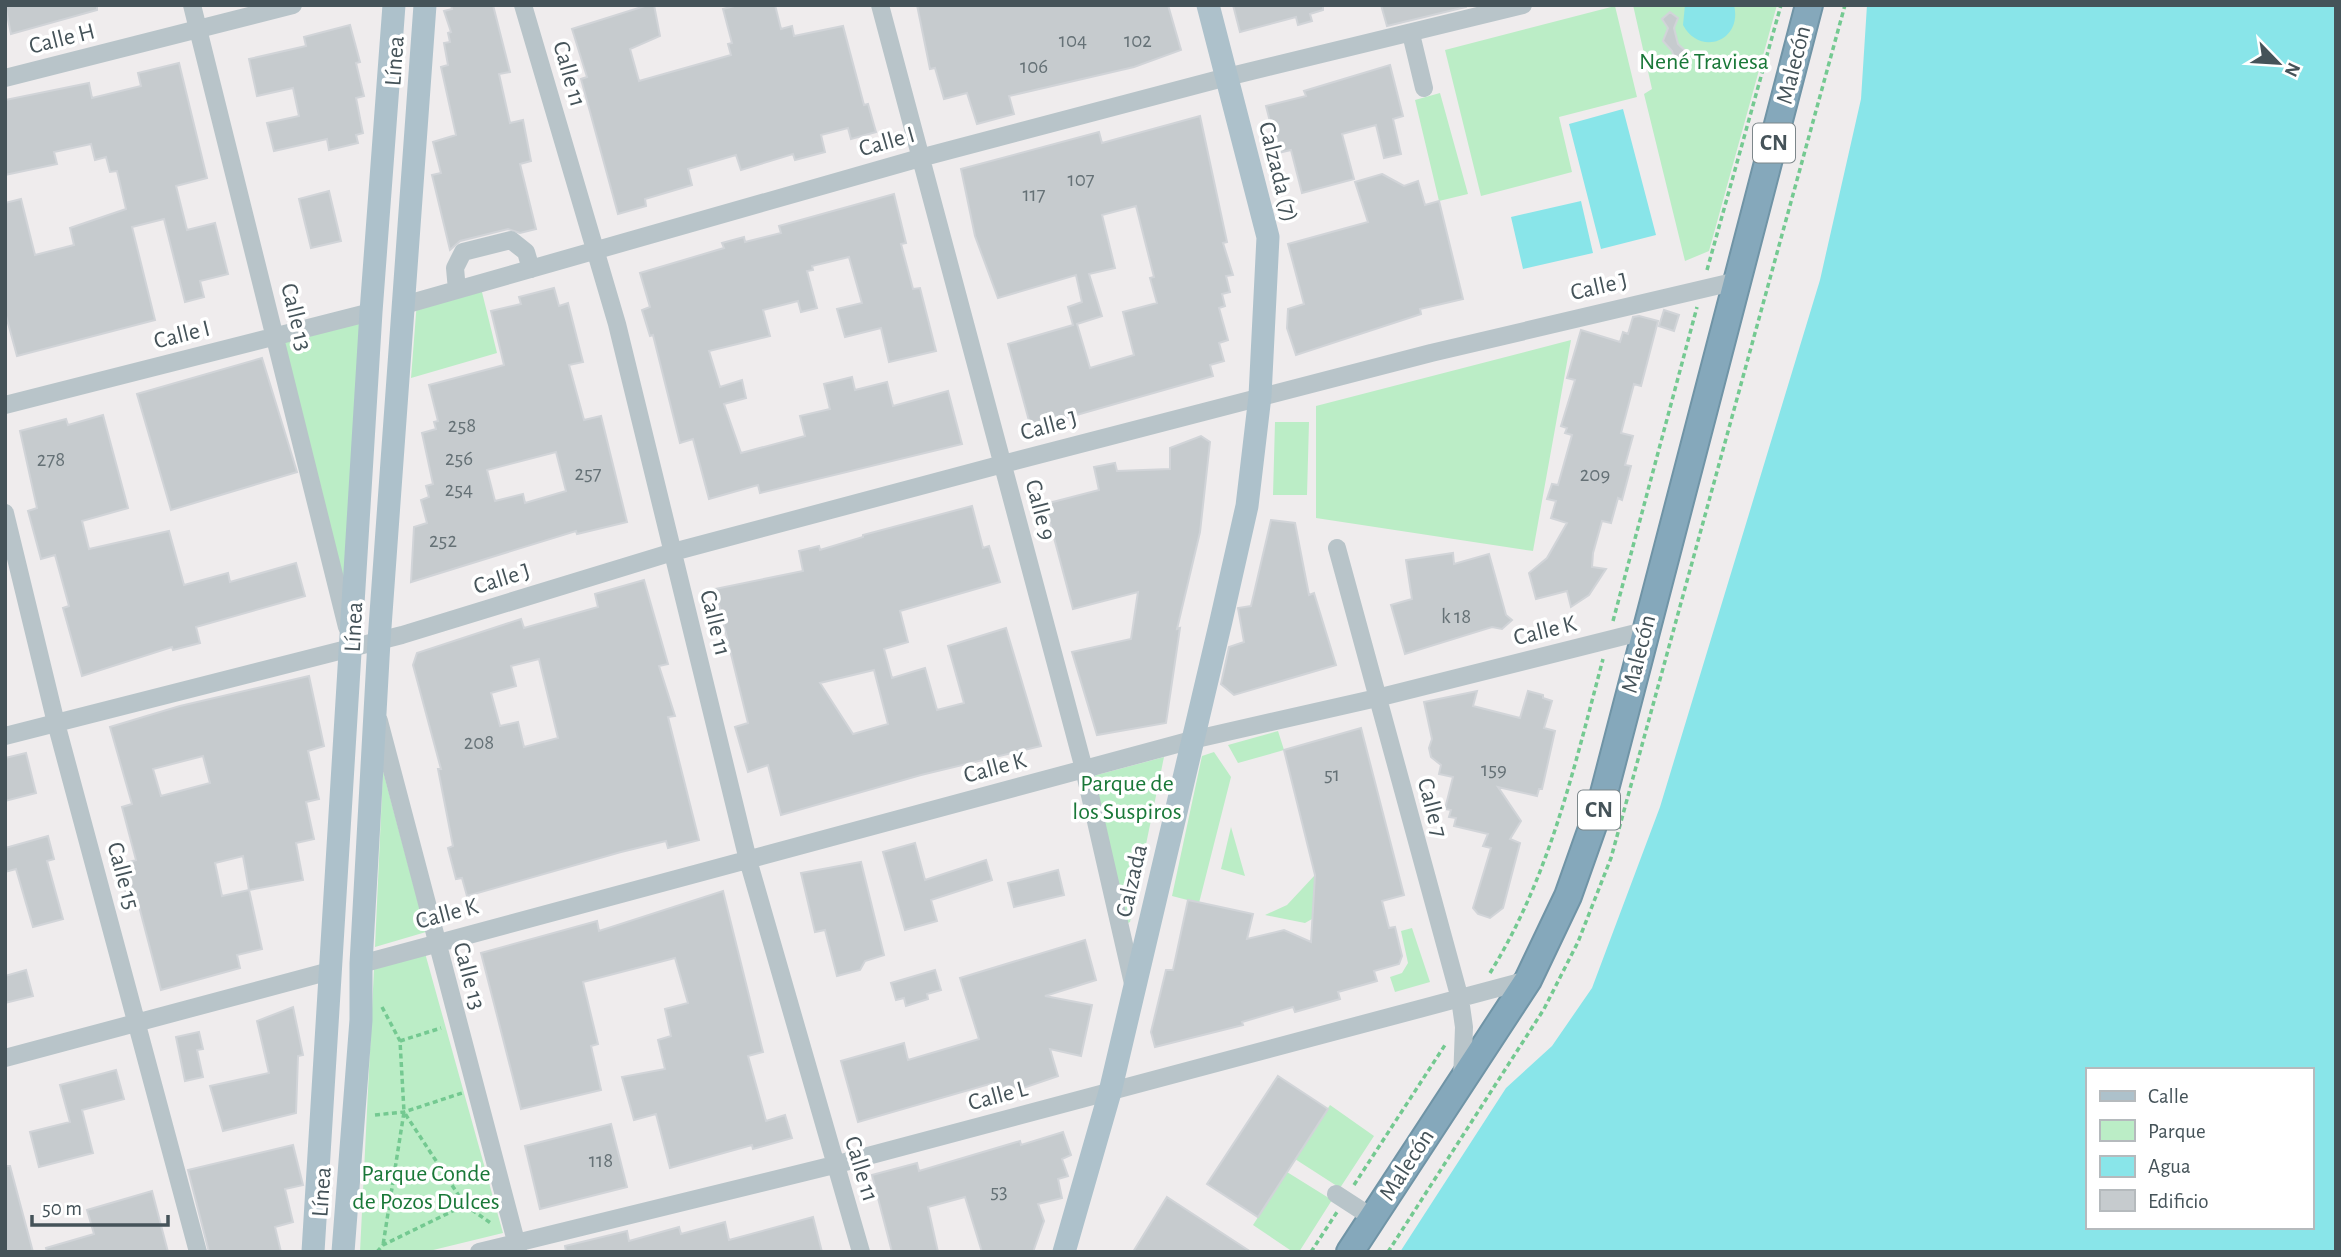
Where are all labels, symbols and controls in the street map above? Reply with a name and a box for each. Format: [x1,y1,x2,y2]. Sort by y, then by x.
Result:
street label: Calle H [27,19,97,59]
street label: Malecón [1773,23,1815,107]
north arrow [2243,28,2313,98]
house number: 104 [1059,30,1087,51]
house number: 102 [1124,30,1152,51]
street label: Línea [381,35,409,87]
street label: Calle 11 [548,39,590,109]
park label: Nené Traviesa [1639,50,1769,74]
house number: 106 [1020,56,1048,77]
text: N [2281,60,2303,80]
street label: Calzada (7) [1254,120,1302,224]
street label: Calle I [856,123,918,161]
road number: CN [1753,124,1795,162]
house number: 107 [1067,169,1095,190]
house number: 117 [1022,184,1046,205]
street label: Calle J [1568,269,1630,305]
street label: Calle 13 [276,281,316,353]
street label: Calle I [151,316,213,354]
street label: Calle J [1018,407,1080,445]
house number: 258 [448,415,476,436]
house number: 256 [445,448,473,469]
house number: 278 [37,449,65,470]
house number: 257 [574,463,602,484]
house number: 209 [1580,464,1610,485]
street label: Calle 9 [1020,477,1060,543]
house number: 254 [445,479,473,500]
house number: 252 [429,530,457,551]
street label: Calle J [471,559,533,599]
street label: Calle 11 [695,588,735,658]
street label: Línea [341,601,367,653]
house number: k 18 [1441,606,1471,627]
street label: Calle K [1511,611,1580,650]
street label: Malecón [1618,612,1660,696]
house number: 208 [464,732,494,753]
street label: Calle K [961,748,1030,788]
house number: 159 [1481,759,1507,780]
house number: 51 [1324,764,1340,785]
park label: Parque de los Suspiros [1072,772,1182,824]
street label: Calle 7 [1413,776,1451,840]
road number: CN [1578,790,1620,830]
street label: Calle 15 [103,840,143,912]
street label: Calzada [1112,842,1152,920]
street label: Calle K [413,894,482,934]
street label: Calle 13 [449,940,489,1012]
legend [2086,1068,2313,1229]
street label: Calle L [966,1077,1030,1115]
text: Calle [2148,1086,2189,1107]
text: Parque [2148,1121,2206,1142]
street label: Malecón [1375,1125,1439,1205]
street label: Calle 11 [840,1133,882,1205]
house number: 118 [589,1150,613,1171]
text: Agua [2148,1156,2191,1177]
park label: Parque Conde de Pozos Dulces [352,1162,500,1214]
street label: Línea [308,1166,336,1218]
house number: 53 [990,1181,1008,1202]
scale bar [32,1184,168,1228]
text: Edificio [2148,1191,2209,1212]
text: 50 m [42,1198,82,1219]

